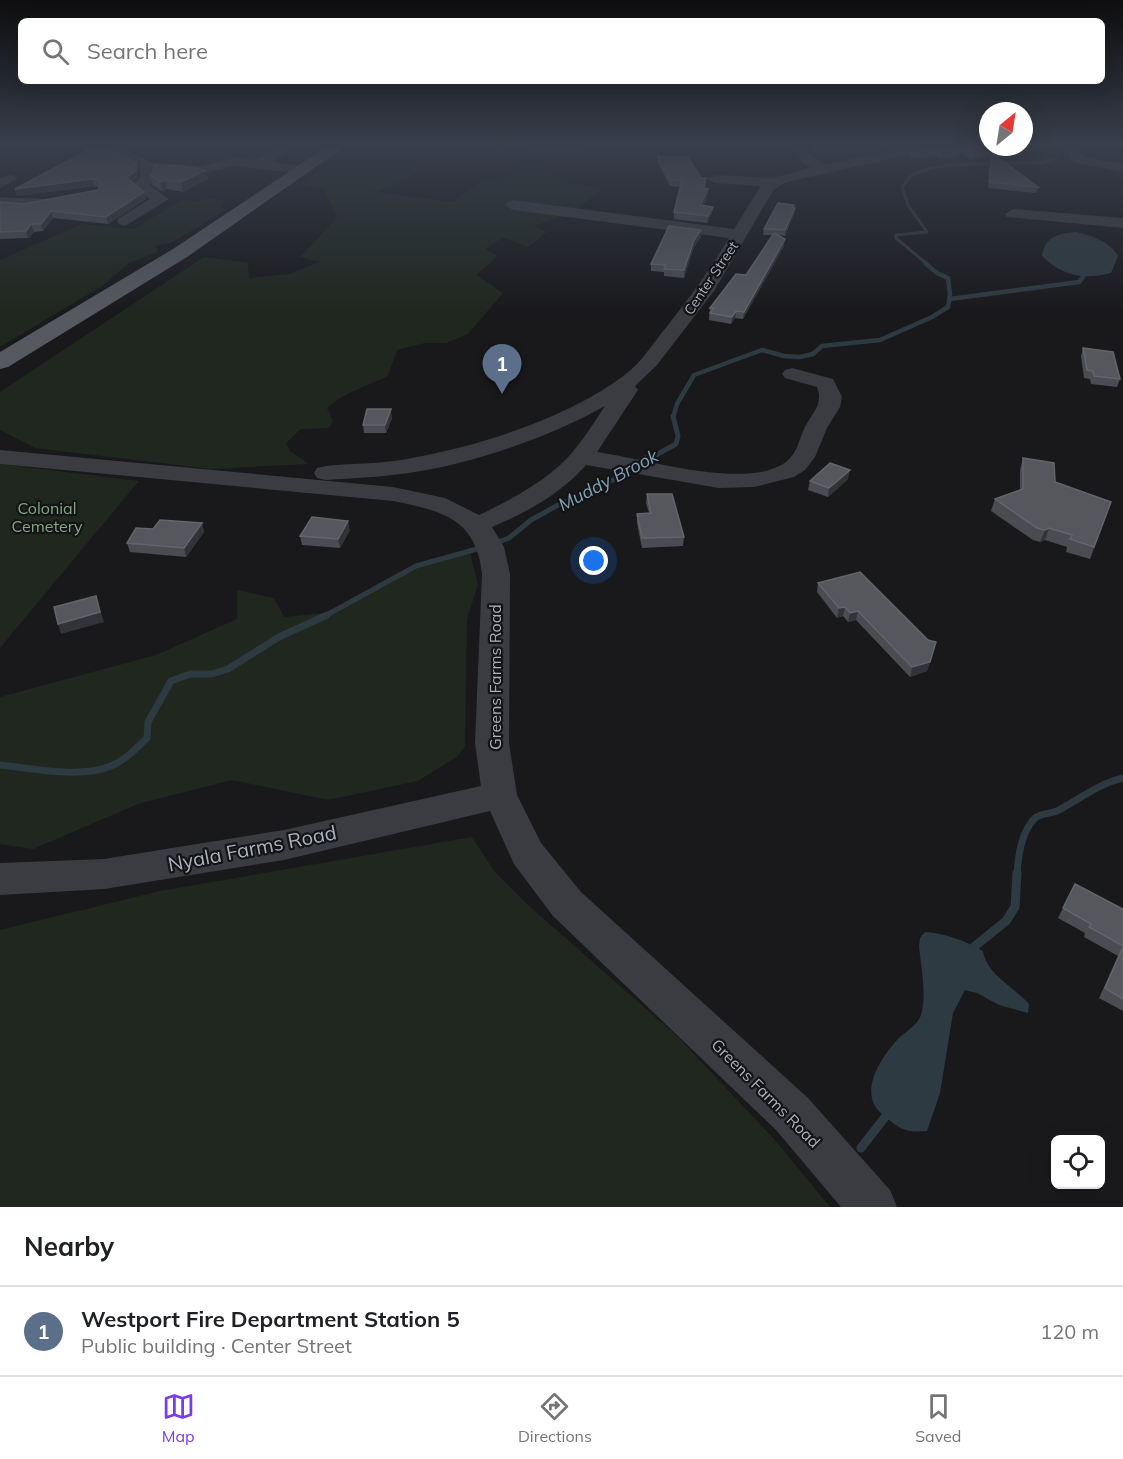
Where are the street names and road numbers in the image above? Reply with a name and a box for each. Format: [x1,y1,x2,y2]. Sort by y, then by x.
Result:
street label: Center Street [680,238,742,318]
street label: Greens Farms Road [485,604,505,750]
street label: Nyala Farms Road [166,819,338,877]
street label: Greens Farms Road [707,1034,825,1152]

